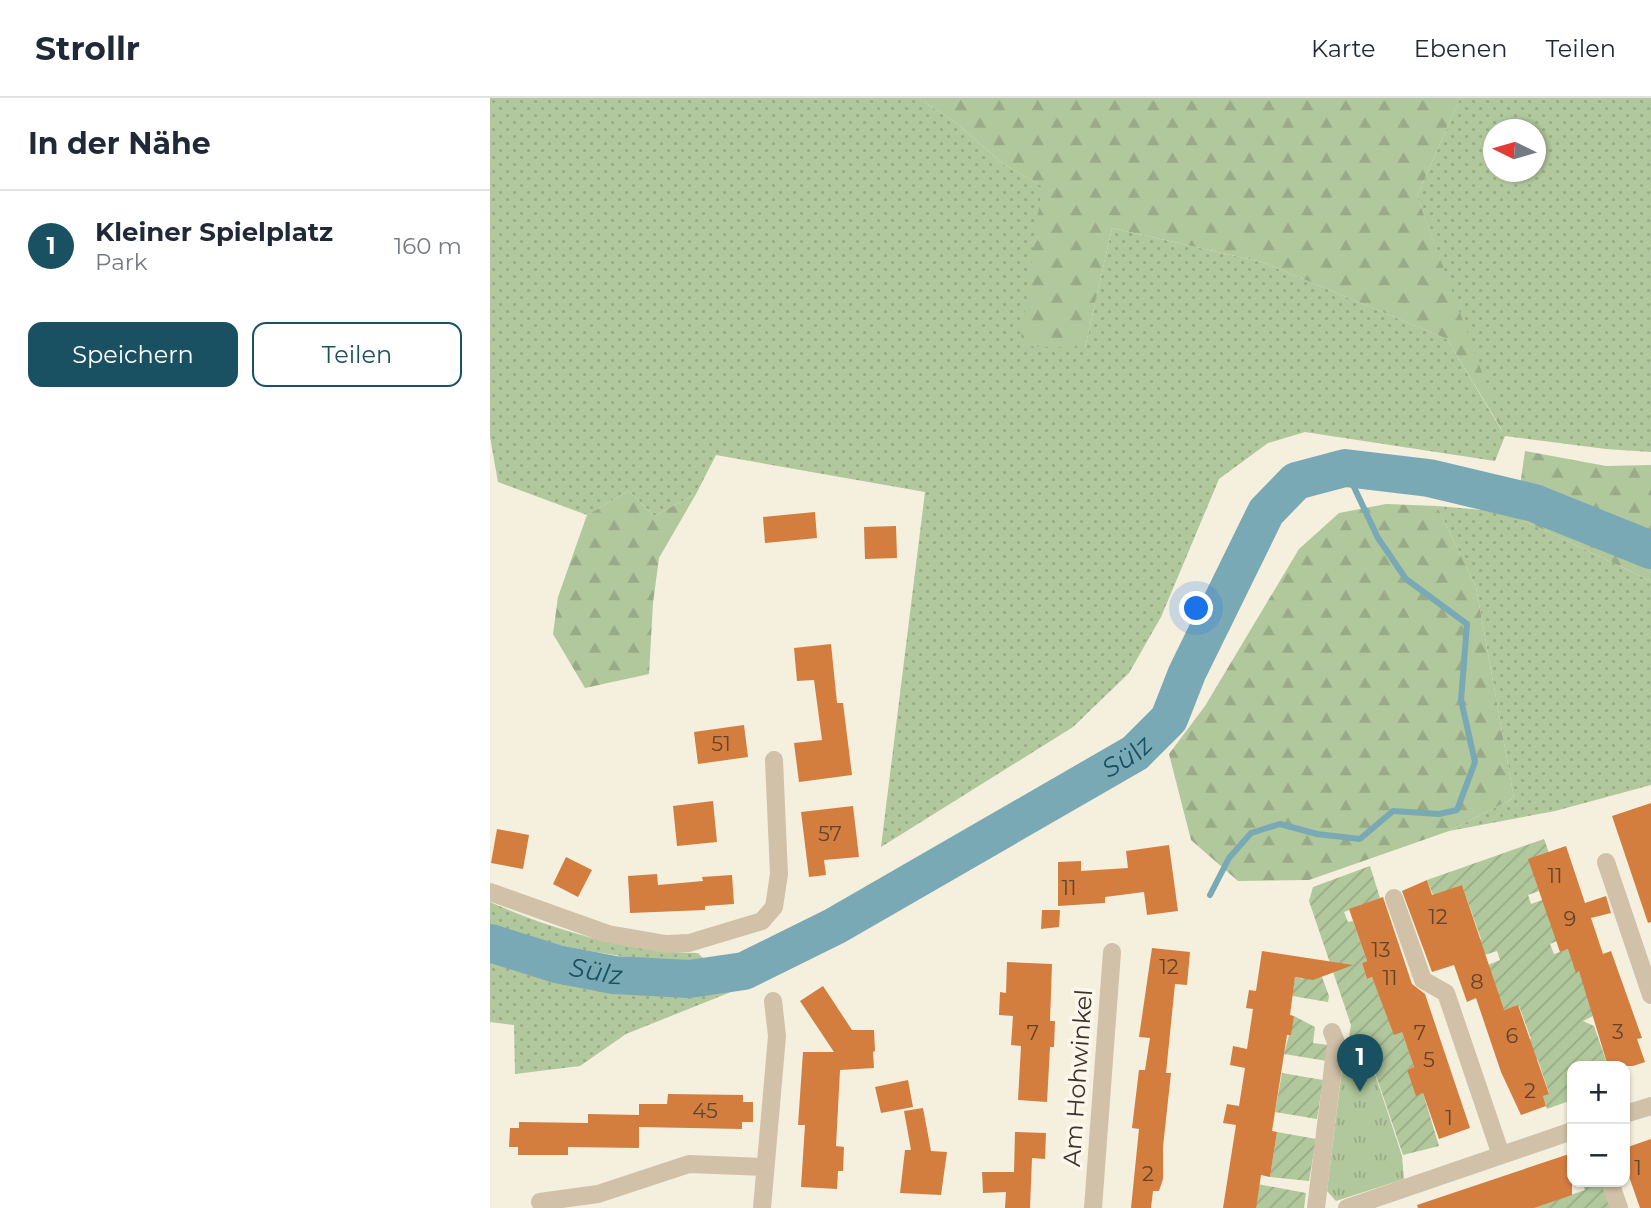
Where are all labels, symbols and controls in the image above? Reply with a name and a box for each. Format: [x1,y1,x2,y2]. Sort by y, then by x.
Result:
text: Strollr [35,28,140,68]
text: Karte [1311,34,1376,63]
text: Ebenen [1414,34,1507,63]
text: Teilen [1545,34,1616,63]
north arrow [1483,119,1546,182]
text: In der Nähe [28,125,211,162]
text: Kleiner Spielplatz [95,216,333,248]
text: 1 [46,232,56,260]
text: 160 m [394,232,462,260]
text: Park [95,248,148,276]
button: Speichern [28,322,238,387]
button: Teilen [252,322,462,387]
your location [1179,591,1213,625]
water label: Sülz [1096,728,1160,785]
house number: 51 [711,731,731,756]
house number: 57 [818,821,842,846]
house number: 11 [1547,863,1563,888]
house number: 11 [1061,875,1077,900]
house number: 12 [1428,904,1448,929]
house number: 9 [1564,906,1576,931]
house number: 13 [1371,937,1391,962]
water label: Sülz [567,951,624,991]
house number: 12 [1159,954,1179,979]
house number: 11 [1382,965,1398,990]
house number: 8 [1470,969,1484,994]
street label: Am Hohwinkel [1057,988,1098,1168]
house number: 3 [1612,1019,1624,1044]
house number: 7 [1027,1020,1039,1045]
house number: 7 [1414,1020,1426,1045]
house number: 6 [1506,1023,1519,1048]
pin: 1 [1337,1034,1383,1092]
house number: 5 [1423,1047,1435,1072]
map controls [1567,1061,1630,1187]
button: + [1567,1061,1630,1124]
house number: 2 [1524,1078,1536,1103]
house number: 45 [692,1098,718,1123]
house number: 1 [1445,1105,1453,1130]
button: − [1567,1124,1630,1187]
house number: 1 [1634,1155,1642,1180]
house number: 2 [1142,1161,1154,1186]

